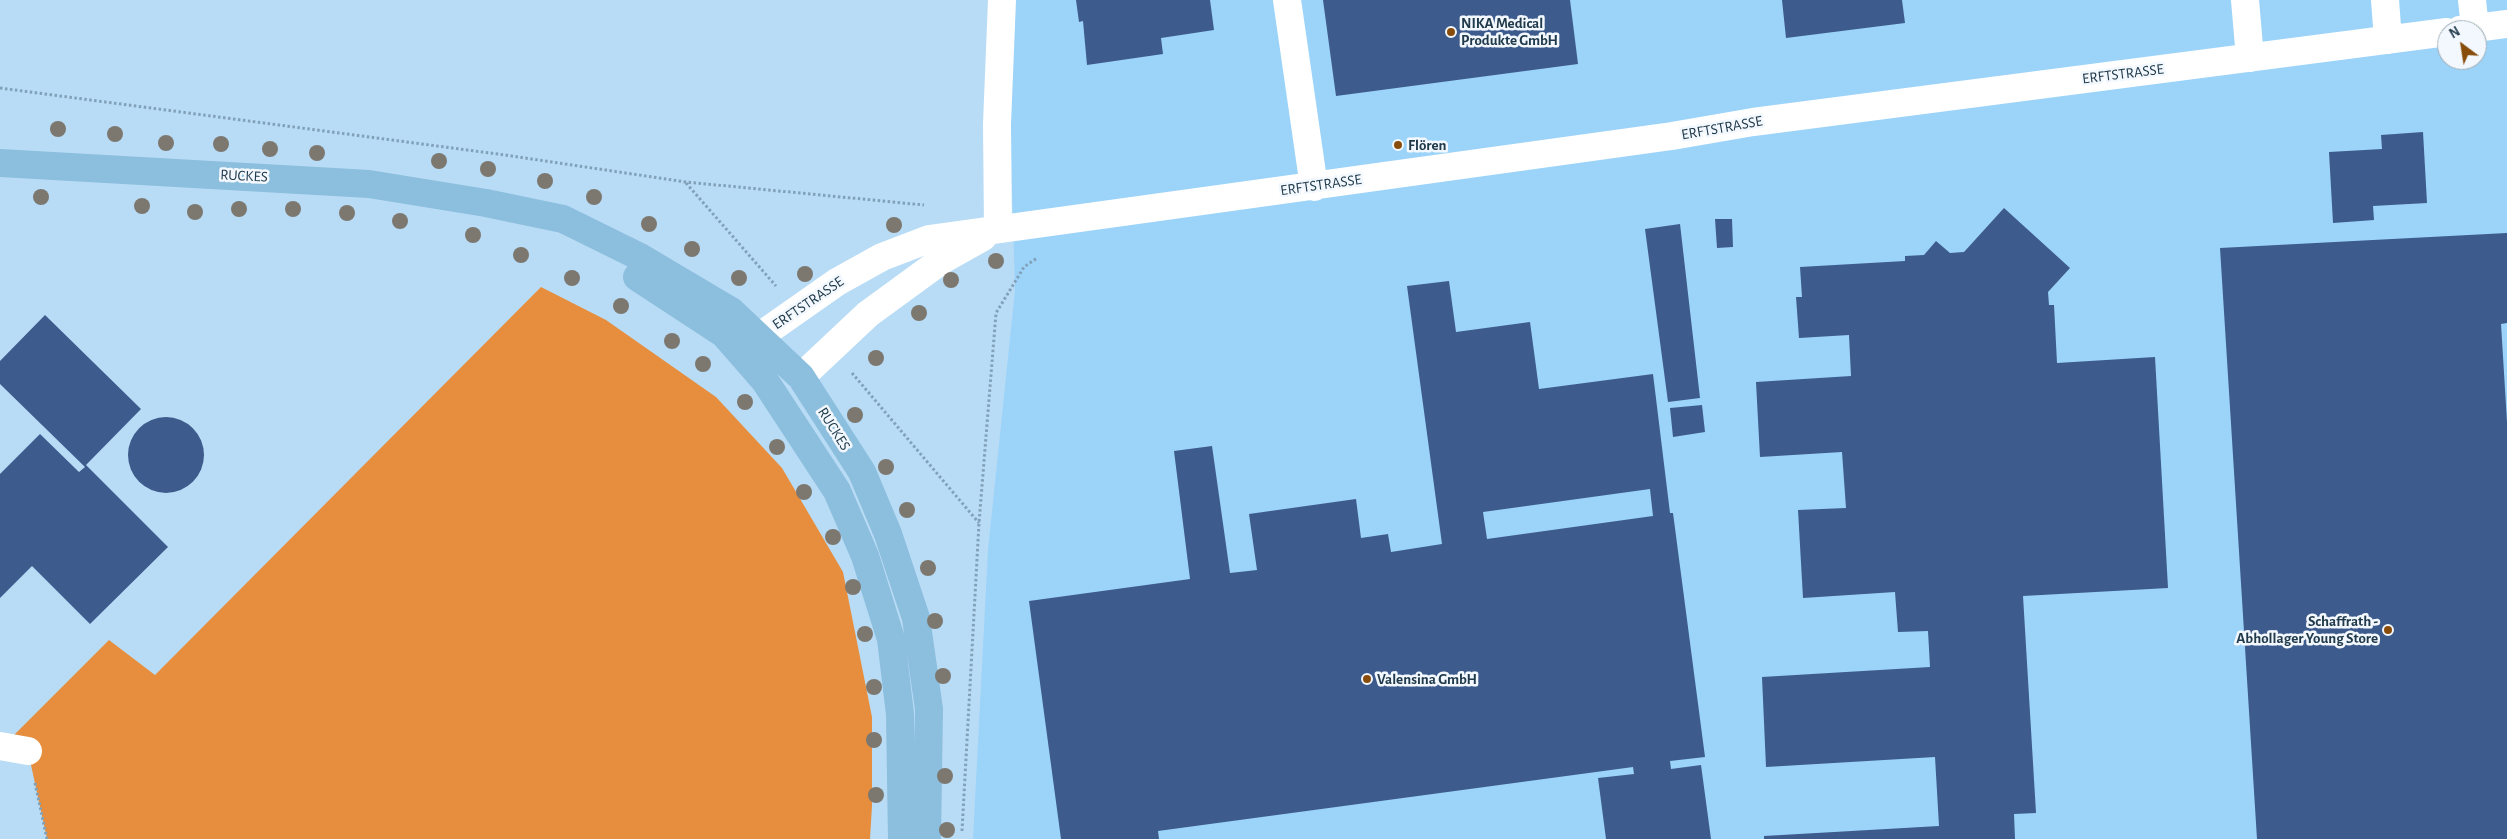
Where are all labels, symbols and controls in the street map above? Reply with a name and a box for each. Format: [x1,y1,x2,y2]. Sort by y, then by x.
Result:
place label: NIKA Medical Produkte GmbH [1461,14,1558,49]
north arrow [2437,20,2487,70]
text: N [2447,24,2463,42]
marker: NIKA Medical Produkte GmbH [1445,26,1457,38]
street label: ERFTSTRASSE [2081,60,2165,88]
street label: ERFTSTRASSE [1680,112,1764,144]
place label: Flören [1408,136,1446,154]
marker: Flören [1392,139,1404,151]
street label: RUCKES [220,166,268,186]
street label: ERFTSTRASSE [1279,170,1363,200]
street label: ERFTSTRASSE [769,273,847,333]
street label: RUCKES [814,404,854,454]
place label: Schaffrath - Abhollager Young Store [2236,612,2378,647]
marker: Schaffrath - Abhollager Young Store [2382,624,2394,636]
place label: Valensina GmbH [1377,670,1477,688]
marker: Valensina GmbH [1361,673,1373,685]

